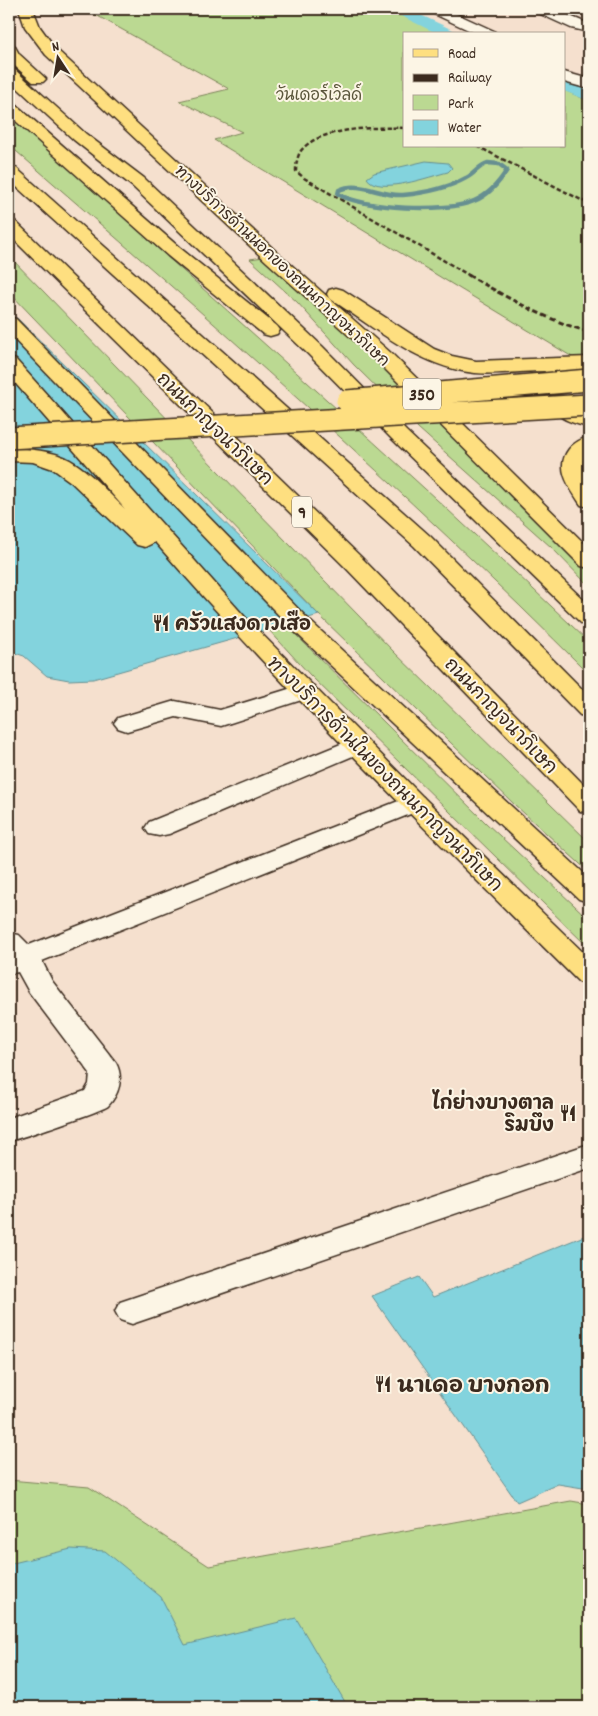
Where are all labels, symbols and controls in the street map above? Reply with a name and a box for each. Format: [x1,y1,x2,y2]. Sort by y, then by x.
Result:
north arrow [32,32,82,82]
legend [403,32,566,148]
text: N [50,37,61,58]
text: Road [448,44,476,66]
text: Railway [448,68,492,90]
park label: วันเดอร์เวิลด์ [276,83,362,108]
text: Park [448,94,474,116]
text: Water [448,118,482,140]
street label: ทางบริการด้านนอกของถนนกาญจนาภิเษก [169,160,395,373]
street label: ถนนกาญจนาภิเษก [149,368,278,493]
road number: 350 [403,378,441,409]
road number: 9 [292,497,312,528]
place label: ครัวแสงดาวเสือ [175,610,311,640]
restaurant icon: ครัวแสงดาวเสือ [151,613,171,633]
street label: ทางบริการด้านในของถนนกาญจนาภิเษก [260,650,509,899]
street label: ถนนกาญจนาภิเษก [437,653,562,782]
place label: ไก่ย่างบางตาล ริมบึง [431,1089,554,1141]
restaurant icon: ไก่ย่างบางตาล ริมบึง [558,1103,578,1123]
place label: นาเดอ บางกอก [397,1372,550,1403]
restaurant icon: นาเดอ บางกอก [373,1374,393,1394]

